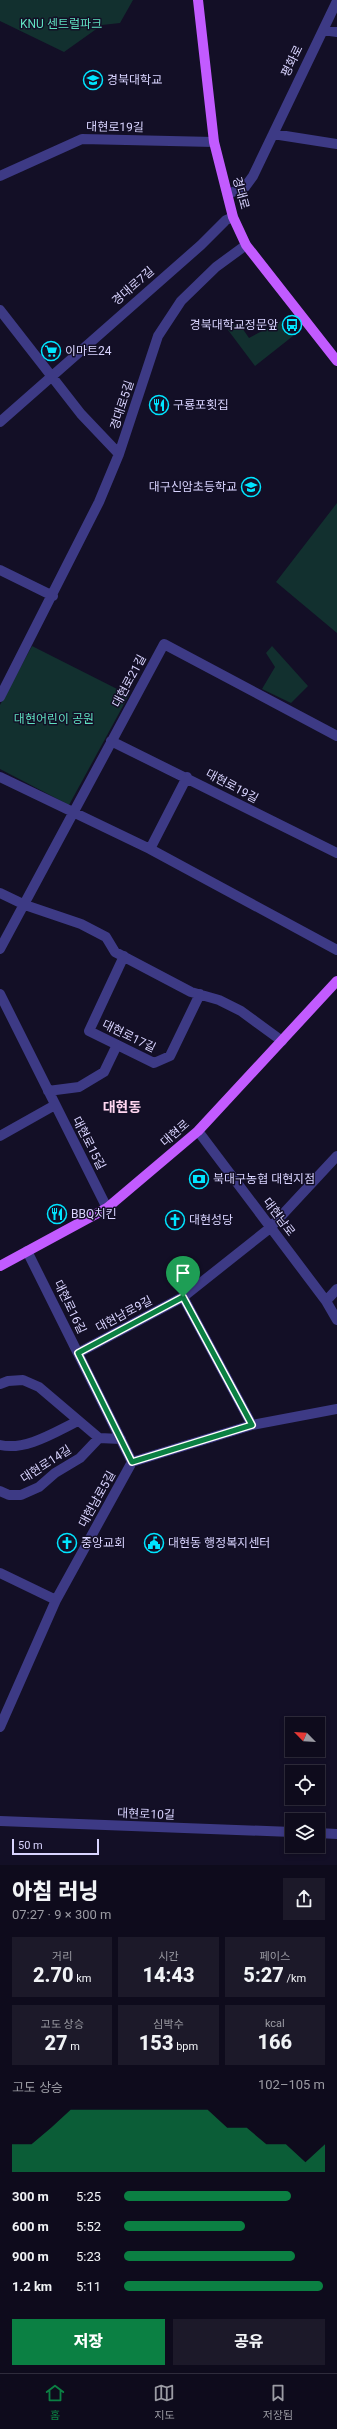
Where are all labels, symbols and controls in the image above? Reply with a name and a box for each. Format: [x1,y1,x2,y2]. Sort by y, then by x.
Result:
park label: KNU 센트럴파크 [20,17,102,31]
street label: 평화로 [278,43,306,79]
school or university icon: 경북대학교 [82,69,104,91]
place label: 경북대학교 [107,73,162,87]
street label: 대현로19길 [86,119,144,135]
street label: 경대로 [230,175,252,211]
street label: 경대로7길 [109,264,157,308]
bus stop icon: 경북대학교정문앞 [281,314,303,336]
place label: 경북대학교정문앞 [190,318,278,332]
supermarket icon: 이마트24 [40,340,62,362]
place label: 이마트24 [65,344,112,358]
street label: 경대로5길 [107,379,137,431]
restaurant icon: 구룡포횟집 [148,394,170,416]
place label: 구룡포횟집 [173,398,228,412]
school or university icon: 대구신암초등학교 [240,476,262,498]
place label: 대구신암초등학교 [149,480,237,494]
street label: 대현로21길 [109,652,149,710]
park label: 대현어린이 공원 [14,712,94,726]
street label: 대현로19길 [203,766,261,806]
street label: 대현로17길 [100,1017,158,1055]
district label: 대현동 [103,1099,141,1115]
street label: 대현로15길 [70,1114,108,1172]
street label: 대현로 [158,1117,192,1149]
bank icon: 북대구농협 대현지점 [188,1168,210,1190]
place label: 북대구농협 대현지점 [213,1172,315,1186]
street label: 대현남로 [260,1195,298,1239]
restaurant icon: BBQ치킨 [46,1203,68,1225]
place label: BBQ치킨 [71,1207,116,1221]
church icon: 대현성당 [164,1209,186,1231]
place label: 대현성당 [189,1213,233,1227]
pin [166,1256,200,1297]
icon: arrive [172,1262,194,1284]
street label: 대현로16길 [51,1278,89,1336]
street label: 대현남로9길 [93,1293,155,1335]
street label: 대현로14길 [18,1442,74,1486]
street label: 대현남로5길 [76,1469,118,1529]
church icon: 중앙교회 [56,1532,78,1554]
public building icon: 대현동 행정복지센터 [143,1532,165,1554]
place label: 중앙교회 [81,1536,125,1550]
place label: 대현동 행정복지센터 [168,1536,270,1550]
north arrow [285,1717,325,1757]
map controls [285,1717,325,1853]
button: locate [285,1765,325,1805]
street label: 대현로10길 [117,1806,175,1822]
button: layers [285,1813,325,1853]
scale bar [12,1837,99,1856]
text: 50 m [18,1839,43,1852]
button: share [283,1878,325,1920]
text: 아침 러닝 [12,1879,98,1904]
text: 07:27 · 9 × 300 m [12,1907,111,1922]
text: 거리 [52,1950,72,1963]
text: 시간 [158,1950,179,1963]
text: 페이스 [260,1950,290,1963]
text: 2.70 [33,1963,73,1987]
text: 14:43 [143,1963,194,1987]
text: 5:27 [243,1963,284,1987]
text: km [73,1972,91,1985]
text: /km [284,1972,306,1985]
text: kcal [265,2017,285,2030]
text: 고도 상승 [41,2018,84,2031]
text: 심박수 [153,2018,184,2031]
text: 166 [258,2030,292,2054]
text: 27 [44,2031,68,2055]
text: 153 [139,2031,173,2055]
text: m [68,2040,80,2053]
text: bpm [173,2040,198,2053]
text: 102–105 m [258,2077,325,2092]
text: 고도 상승 [12,2080,63,2095]
text: 300 m [12,2189,49,2204]
text: 5:25 [76,2189,101,2204]
text: 600 m [12,2219,49,2234]
text: 5:52 [76,2219,101,2234]
text: 900 m [12,2249,49,2264]
text: 5:23 [76,2249,101,2264]
text: 1.2 km [12,2279,52,2294]
text: 5:11 [76,2279,101,2294]
button: 저장 [12,2319,165,2365]
button: 공유 [173,2319,325,2365]
tab: 홈 [44,2382,66,2422]
tab: 지도 [153,2382,175,2422]
tab: 저장됨 [263,2382,293,2422]

